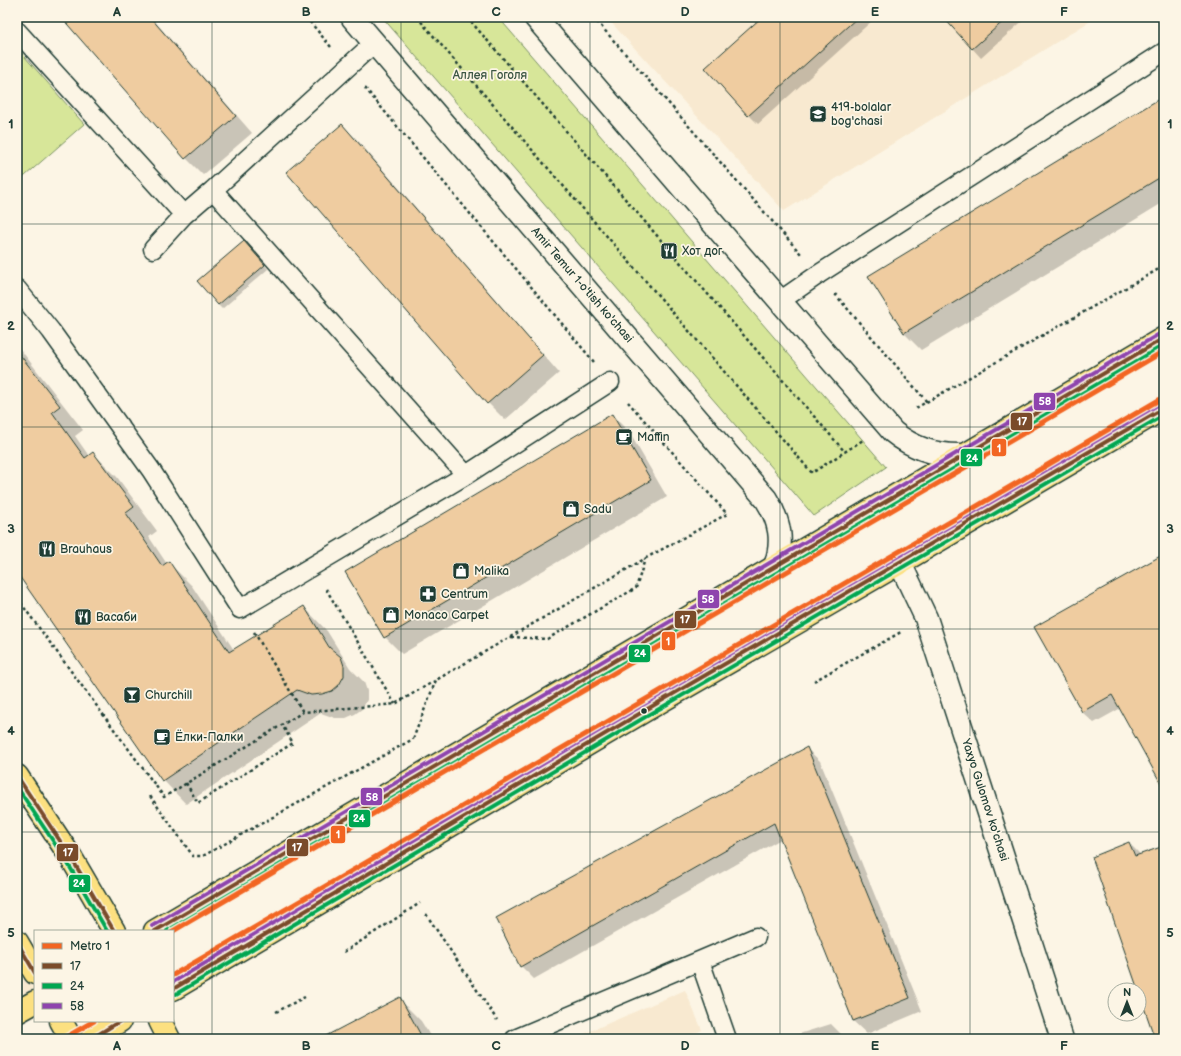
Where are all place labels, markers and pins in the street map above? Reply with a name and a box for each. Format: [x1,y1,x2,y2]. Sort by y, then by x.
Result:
place label: 419-bolalar bog'chasi [831,100,892,129]
school or university icon: 419-bolalar bog'chasi [808,104,828,124]
restaurant icon: Хот дог [659,241,679,261]
place label: Хот дог [682,244,723,259]
cafe icon: Maffin [614,427,634,447]
place label: Maffin [637,430,670,445]
shop icon: Sadu [561,499,581,519]
place label: Sadu [584,502,612,517]
restaurant icon: Brauhaus [37,539,57,559]
place label: Brauhaus [60,542,112,557]
shop icon: Malika [451,561,471,581]
place label: Malika [474,564,509,579]
pharmacy icon: Centrum [418,584,438,604]
place label: Centrum [441,587,488,602]
shop icon: Monaco Carpet [381,605,401,625]
restaurant icon: Васаби [73,607,93,627]
place label: Monaco Carpet [404,608,489,623]
place label: Васаби [96,610,137,625]
bar icon: Churchill [122,685,142,705]
place label: Churchill [145,688,192,703]
unlabelled marker [639,706,649,716]
cafe icon: Ёлки-Палки [152,727,172,747]
place label: Ёлки-Палки [175,729,243,745]

